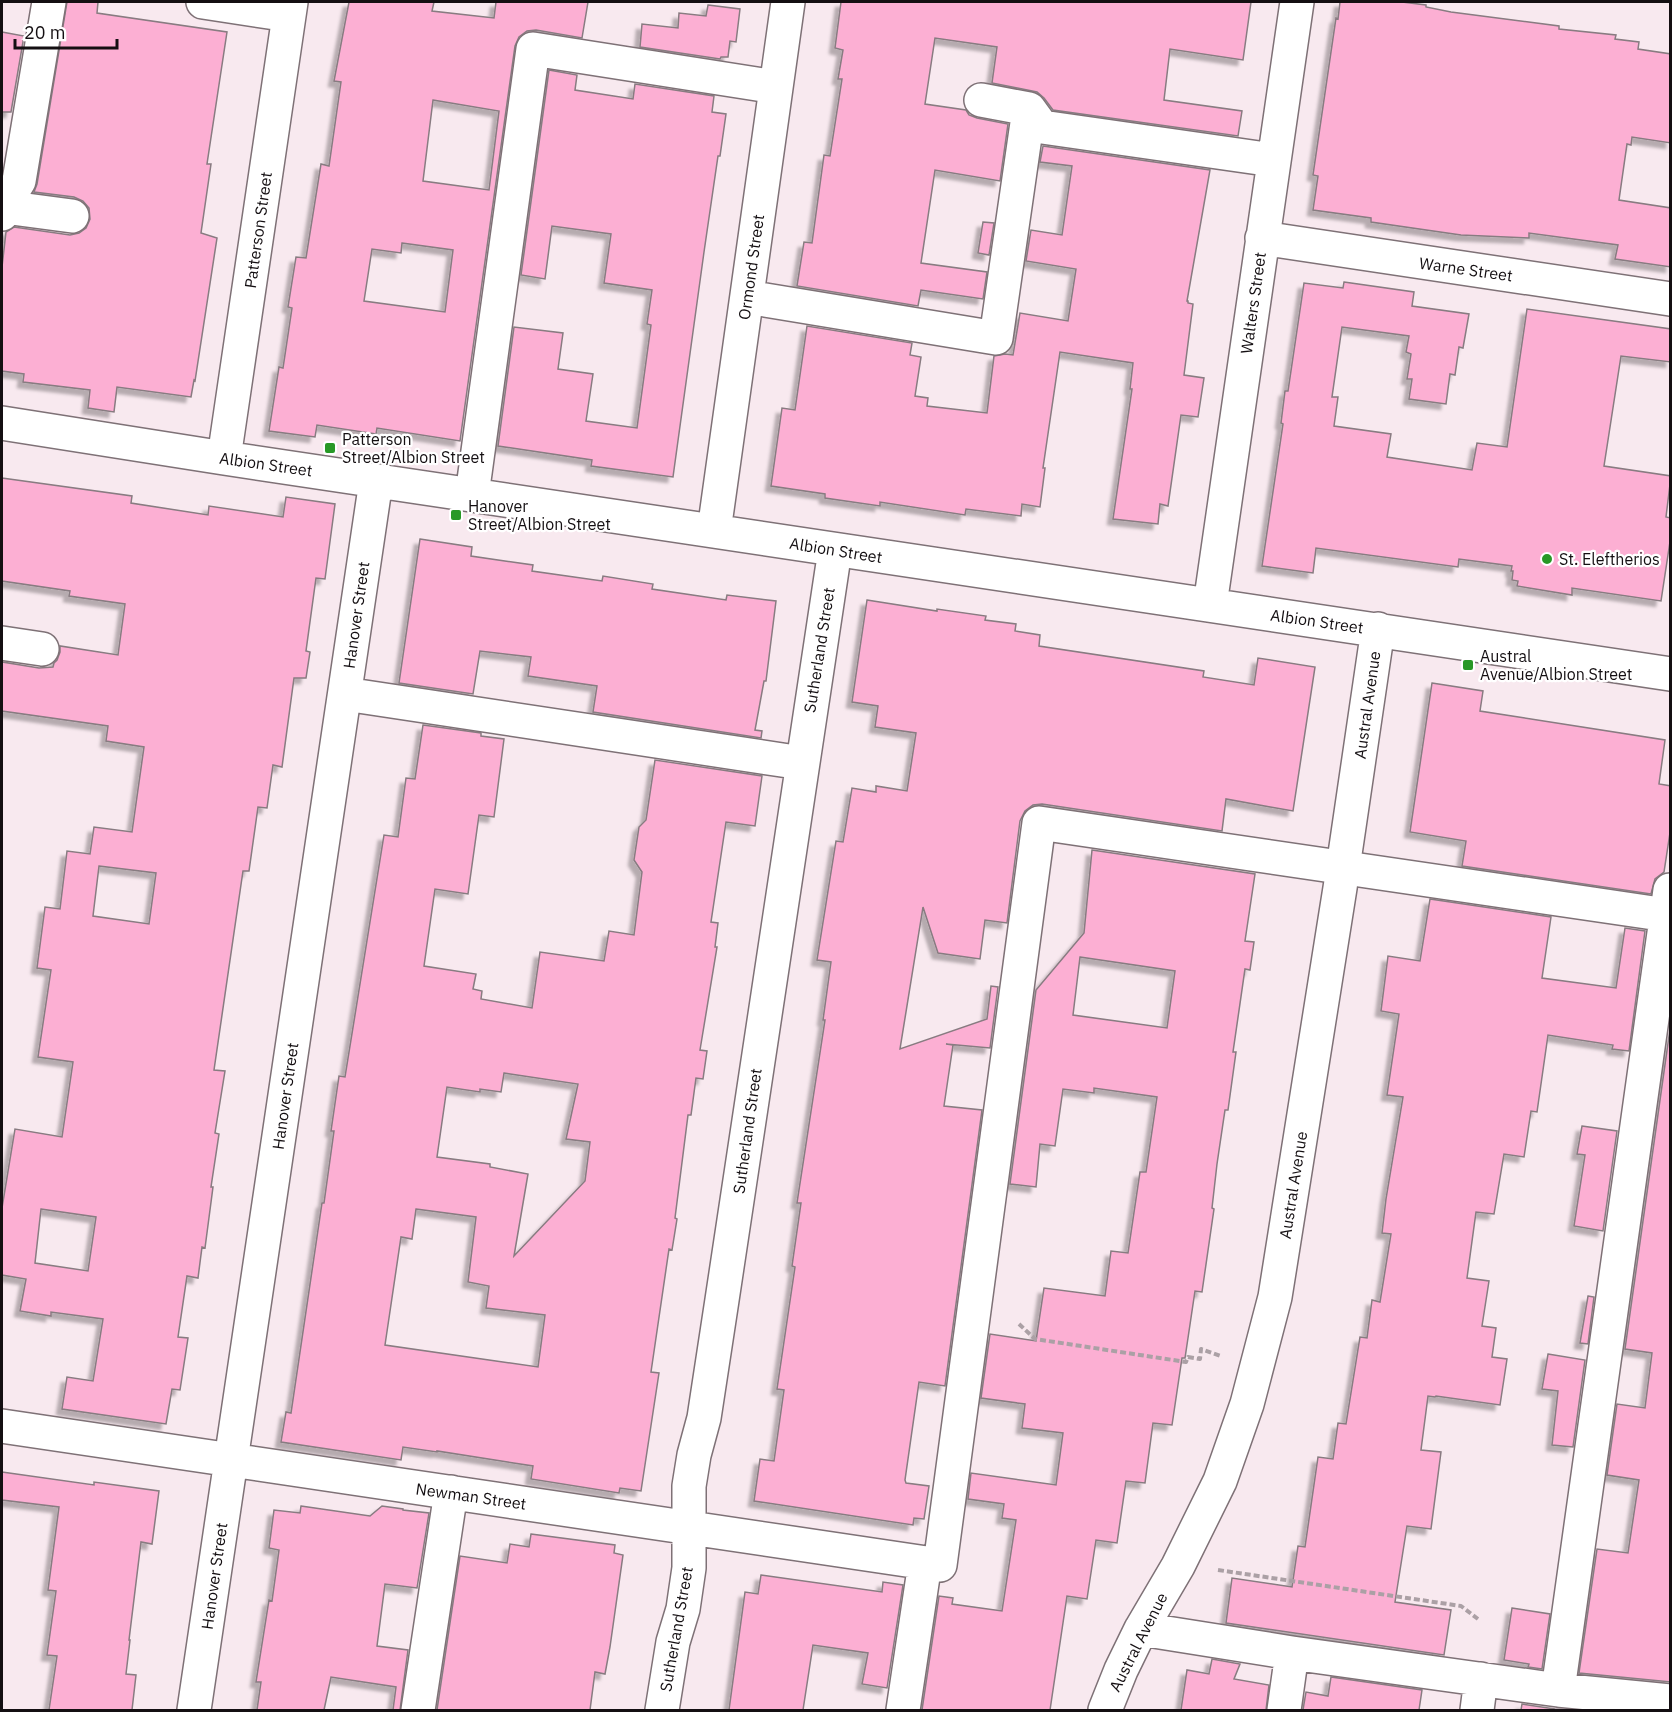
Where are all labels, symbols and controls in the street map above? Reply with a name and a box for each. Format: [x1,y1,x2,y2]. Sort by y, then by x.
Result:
scale bar [15,12,117,50]
text: 20 m [24,21,66,44]
street label: Patterson Street [240,171,276,289]
street label: Ormond Street [734,213,768,321]
street label: Walters Street [1236,251,1270,355]
street label: Warne Street [1418,253,1514,285]
place label: Patterson Street/Albion Street [342,429,485,467]
marker: Patterson Street/Albion Street [323,441,337,455]
street label: Albion Street [218,448,314,480]
place label: Hanover Street/Albion Street [468,496,611,534]
marker: Hanover Street/Albion Street [449,508,463,522]
street label: Albion Street [788,533,884,567]
place label: St. Eleftherios [1559,549,1660,569]
marker: St. Eleftherios [1540,552,1554,566]
street label: Hanover Street [339,560,373,670]
street label: Sutherland Street [799,586,839,714]
street label: Albion Street [1269,605,1365,637]
place label: Austral Avenue/Albion Street [1480,646,1632,684]
street label: Austral Avenue [1350,650,1384,760]
marker: Austral Avenue/Albion Street [1461,658,1475,672]
street label: Hanover Street [268,1041,302,1151]
street label: Sutherland Street [728,1067,766,1195]
street label: Austral Avenue [1275,1130,1311,1240]
street label: Newman Street [414,1478,528,1514]
street label: Hanover Street [197,1521,231,1631]
street label: Sutherland Street [655,1565,697,1693]
street label: Austral Avenue [1104,1589,1172,1695]

